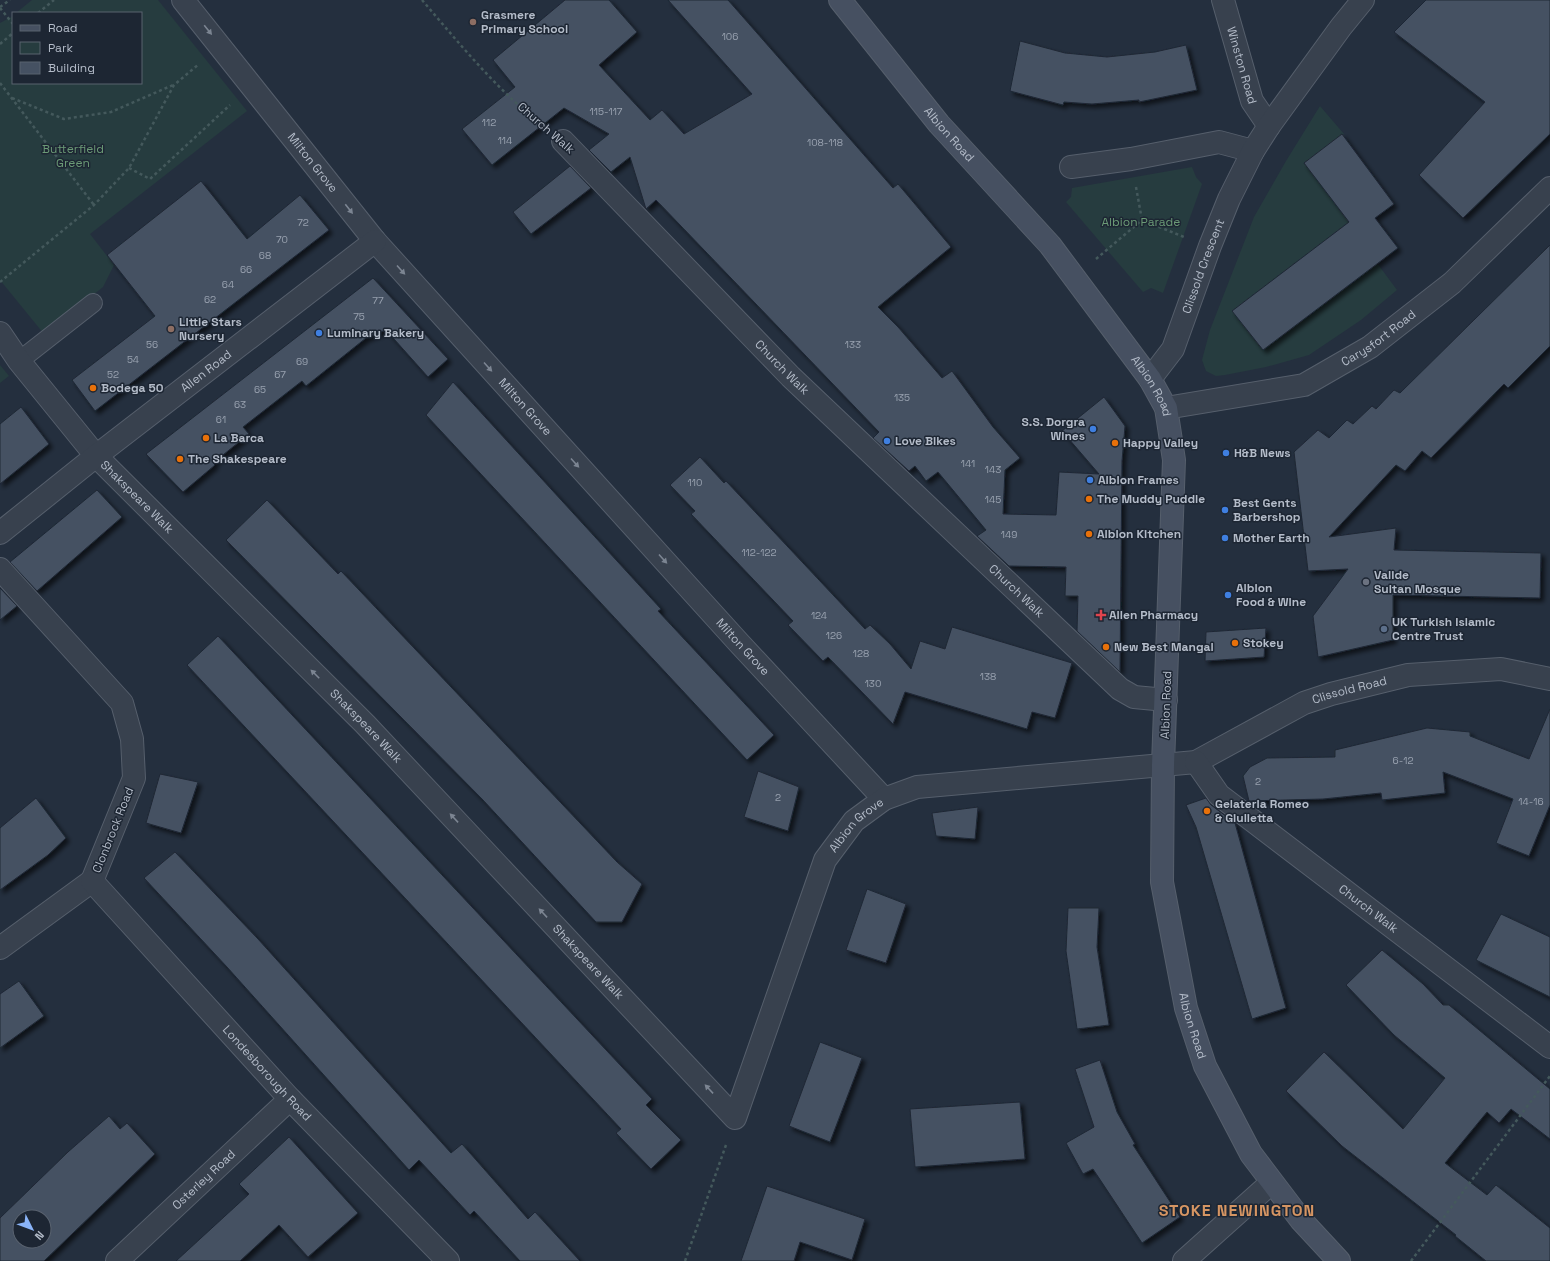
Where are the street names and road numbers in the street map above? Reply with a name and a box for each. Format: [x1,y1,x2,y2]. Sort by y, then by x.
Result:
street label: Winston Road [1223,25,1260,106]
street label: Church Walk [514,99,578,158]
street label: Albion Road [920,103,978,165]
street label: Milton Grove [284,129,341,196]
street label: Clissold Crescent [1178,216,1228,316]
street label: Carysfort Road [1338,306,1419,370]
street label: Church Walk [751,336,813,399]
street label: Allen Road [177,346,235,396]
street label: Albion Road [1127,352,1175,417]
street label: Milton Grove [495,375,555,439]
street label: Shakspeare Walk [97,457,177,537]
street label: Church Walk [985,561,1048,621]
street label: Milton Grove [713,615,773,679]
street label: Albion Road [1157,670,1175,740]
street label: Clissold Road [1310,672,1389,708]
street label: Shakspeare Walk [326,686,406,767]
street label: Clonbrock Road [89,785,137,875]
street label: Albion Grove [825,794,887,856]
street label: Church Walk [1335,881,1402,937]
street label: Shakspeare Walk [549,921,628,1003]
street label: Albion Road [1175,991,1210,1061]
street label: Londesborough Road [219,1022,315,1124]
street label: Osterley Road [169,1146,239,1213]

